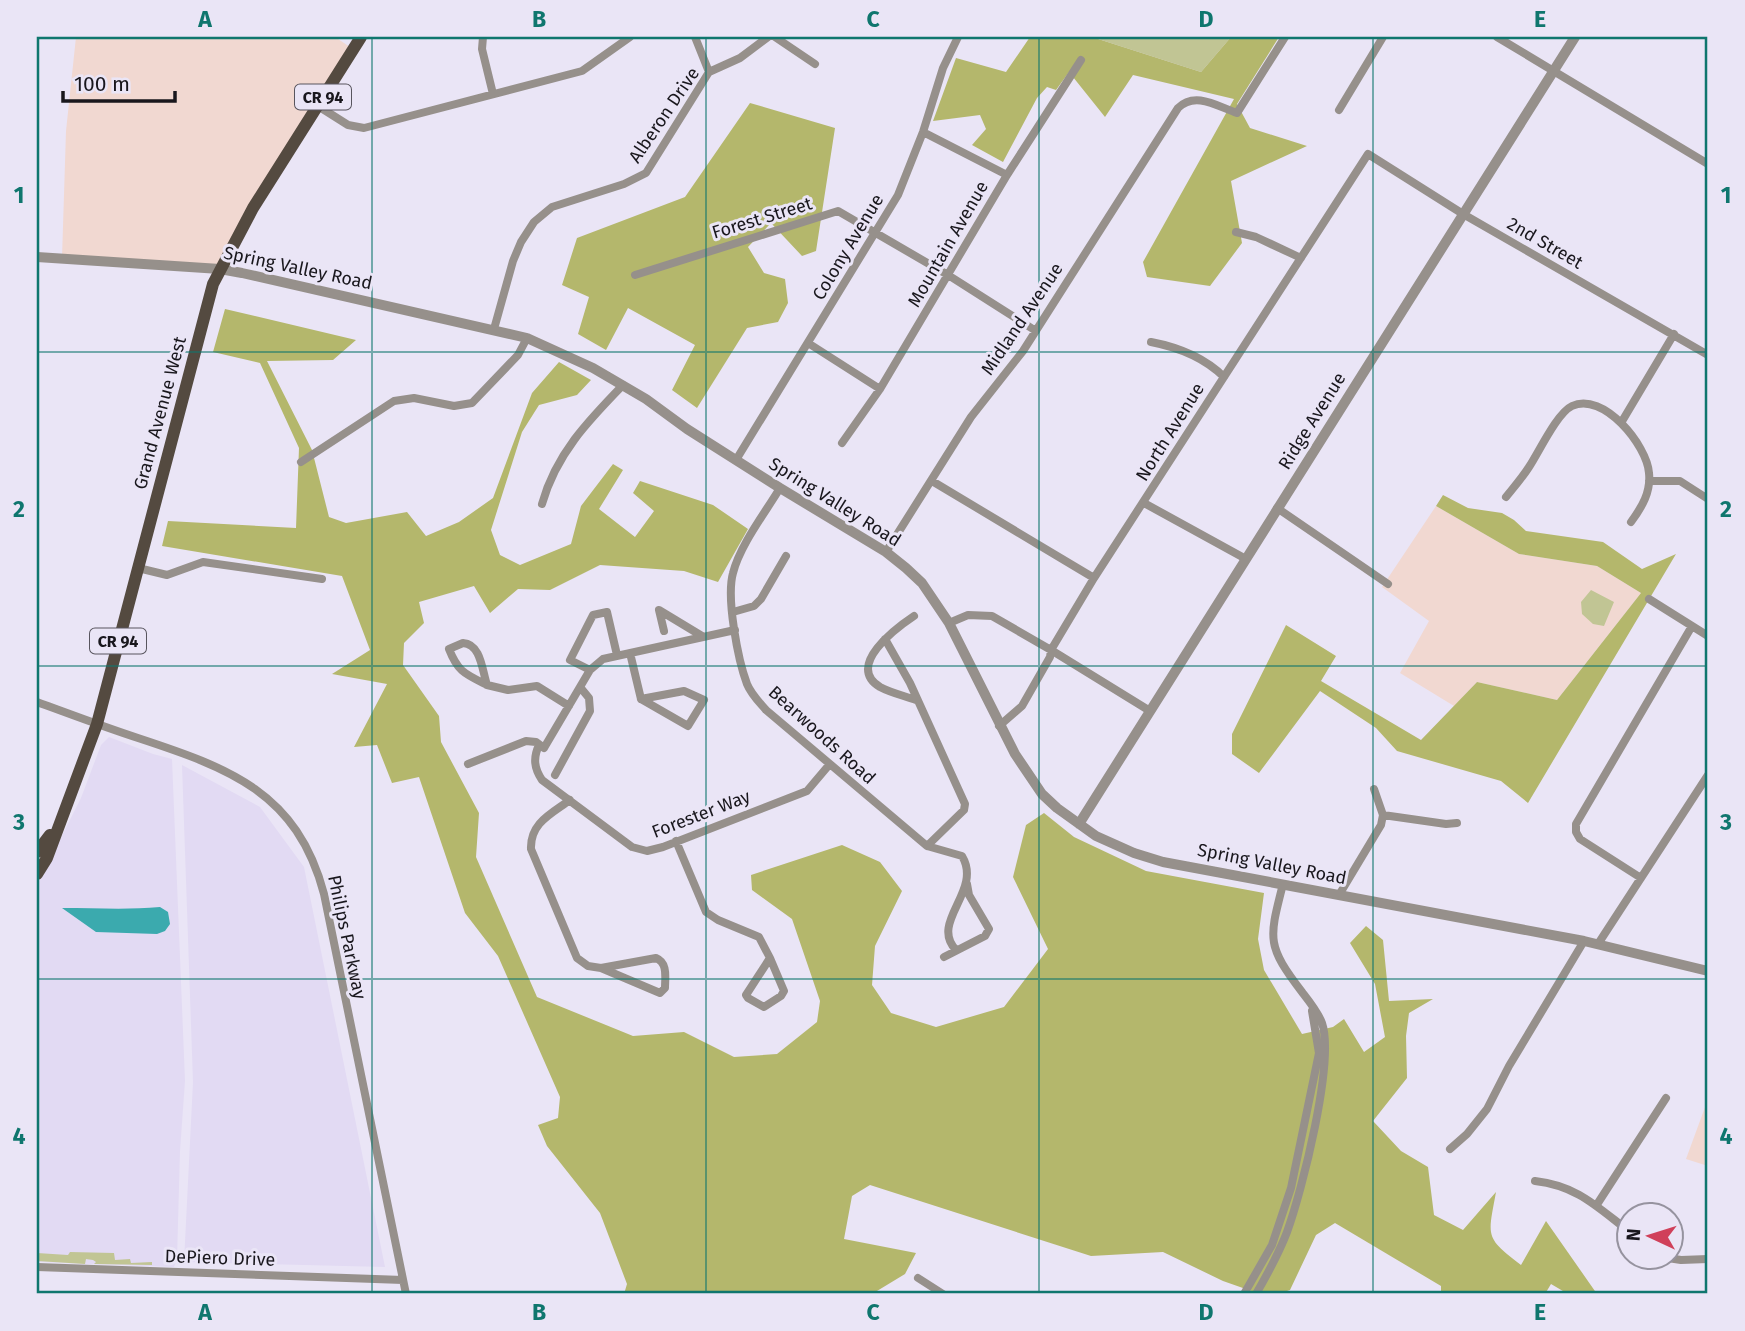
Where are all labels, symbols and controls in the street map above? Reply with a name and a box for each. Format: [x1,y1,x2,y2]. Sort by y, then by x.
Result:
text: A [197,5,212,33]
text: B [532,5,546,33]
text: C [866,5,880,33]
text: D [1199,5,1214,33]
text: E [1534,5,1546,33]
scale bar [63,60,175,104]
street label: Alberon Drive [624,63,704,167]
text: 100 m [74,71,130,97]
road number: CR 94 [295,85,351,110]
street label: Mountain Avenue [903,177,993,311]
text: 1 [14,181,24,209]
text: 1 [1721,181,1731,209]
street label: Colony Avenue [808,190,888,304]
street label: Forest Street [709,192,815,244]
street label: 2nd Street [1503,213,1587,274]
street label: Spring Valley Road [222,241,374,295]
street label: Midland Avenue [976,259,1068,379]
street label: Grand Avenue West [129,334,191,492]
street label: Ridge Avenue [1273,368,1351,474]
street label: North Avenue [1131,379,1209,485]
street label: Spring Valley Road [765,453,905,551]
text: 2 [13,495,25,523]
text: 2 [1720,495,1732,523]
road number: CR 94 [90,628,146,654]
street label: Bearwoods Road [764,681,880,789]
street label: Forester Way [649,785,754,843]
text: 3 [12,808,25,836]
text: 3 [1719,808,1732,836]
street label: Spring Valley Road [1196,839,1348,889]
street label: Philips Parkway [323,873,371,1001]
text: 4 [13,1122,26,1150]
text: 4 [1720,1122,1733,1150]
north arrow [1616,1202,1686,1272]
text: N [1622,1228,1645,1242]
street label: DePiero Drive [164,1245,276,1271]
text: A [197,1298,212,1326]
text: B [532,1298,546,1326]
text: C [866,1298,880,1326]
text: D [1199,1298,1214,1326]
text: E [1534,1298,1546,1326]

